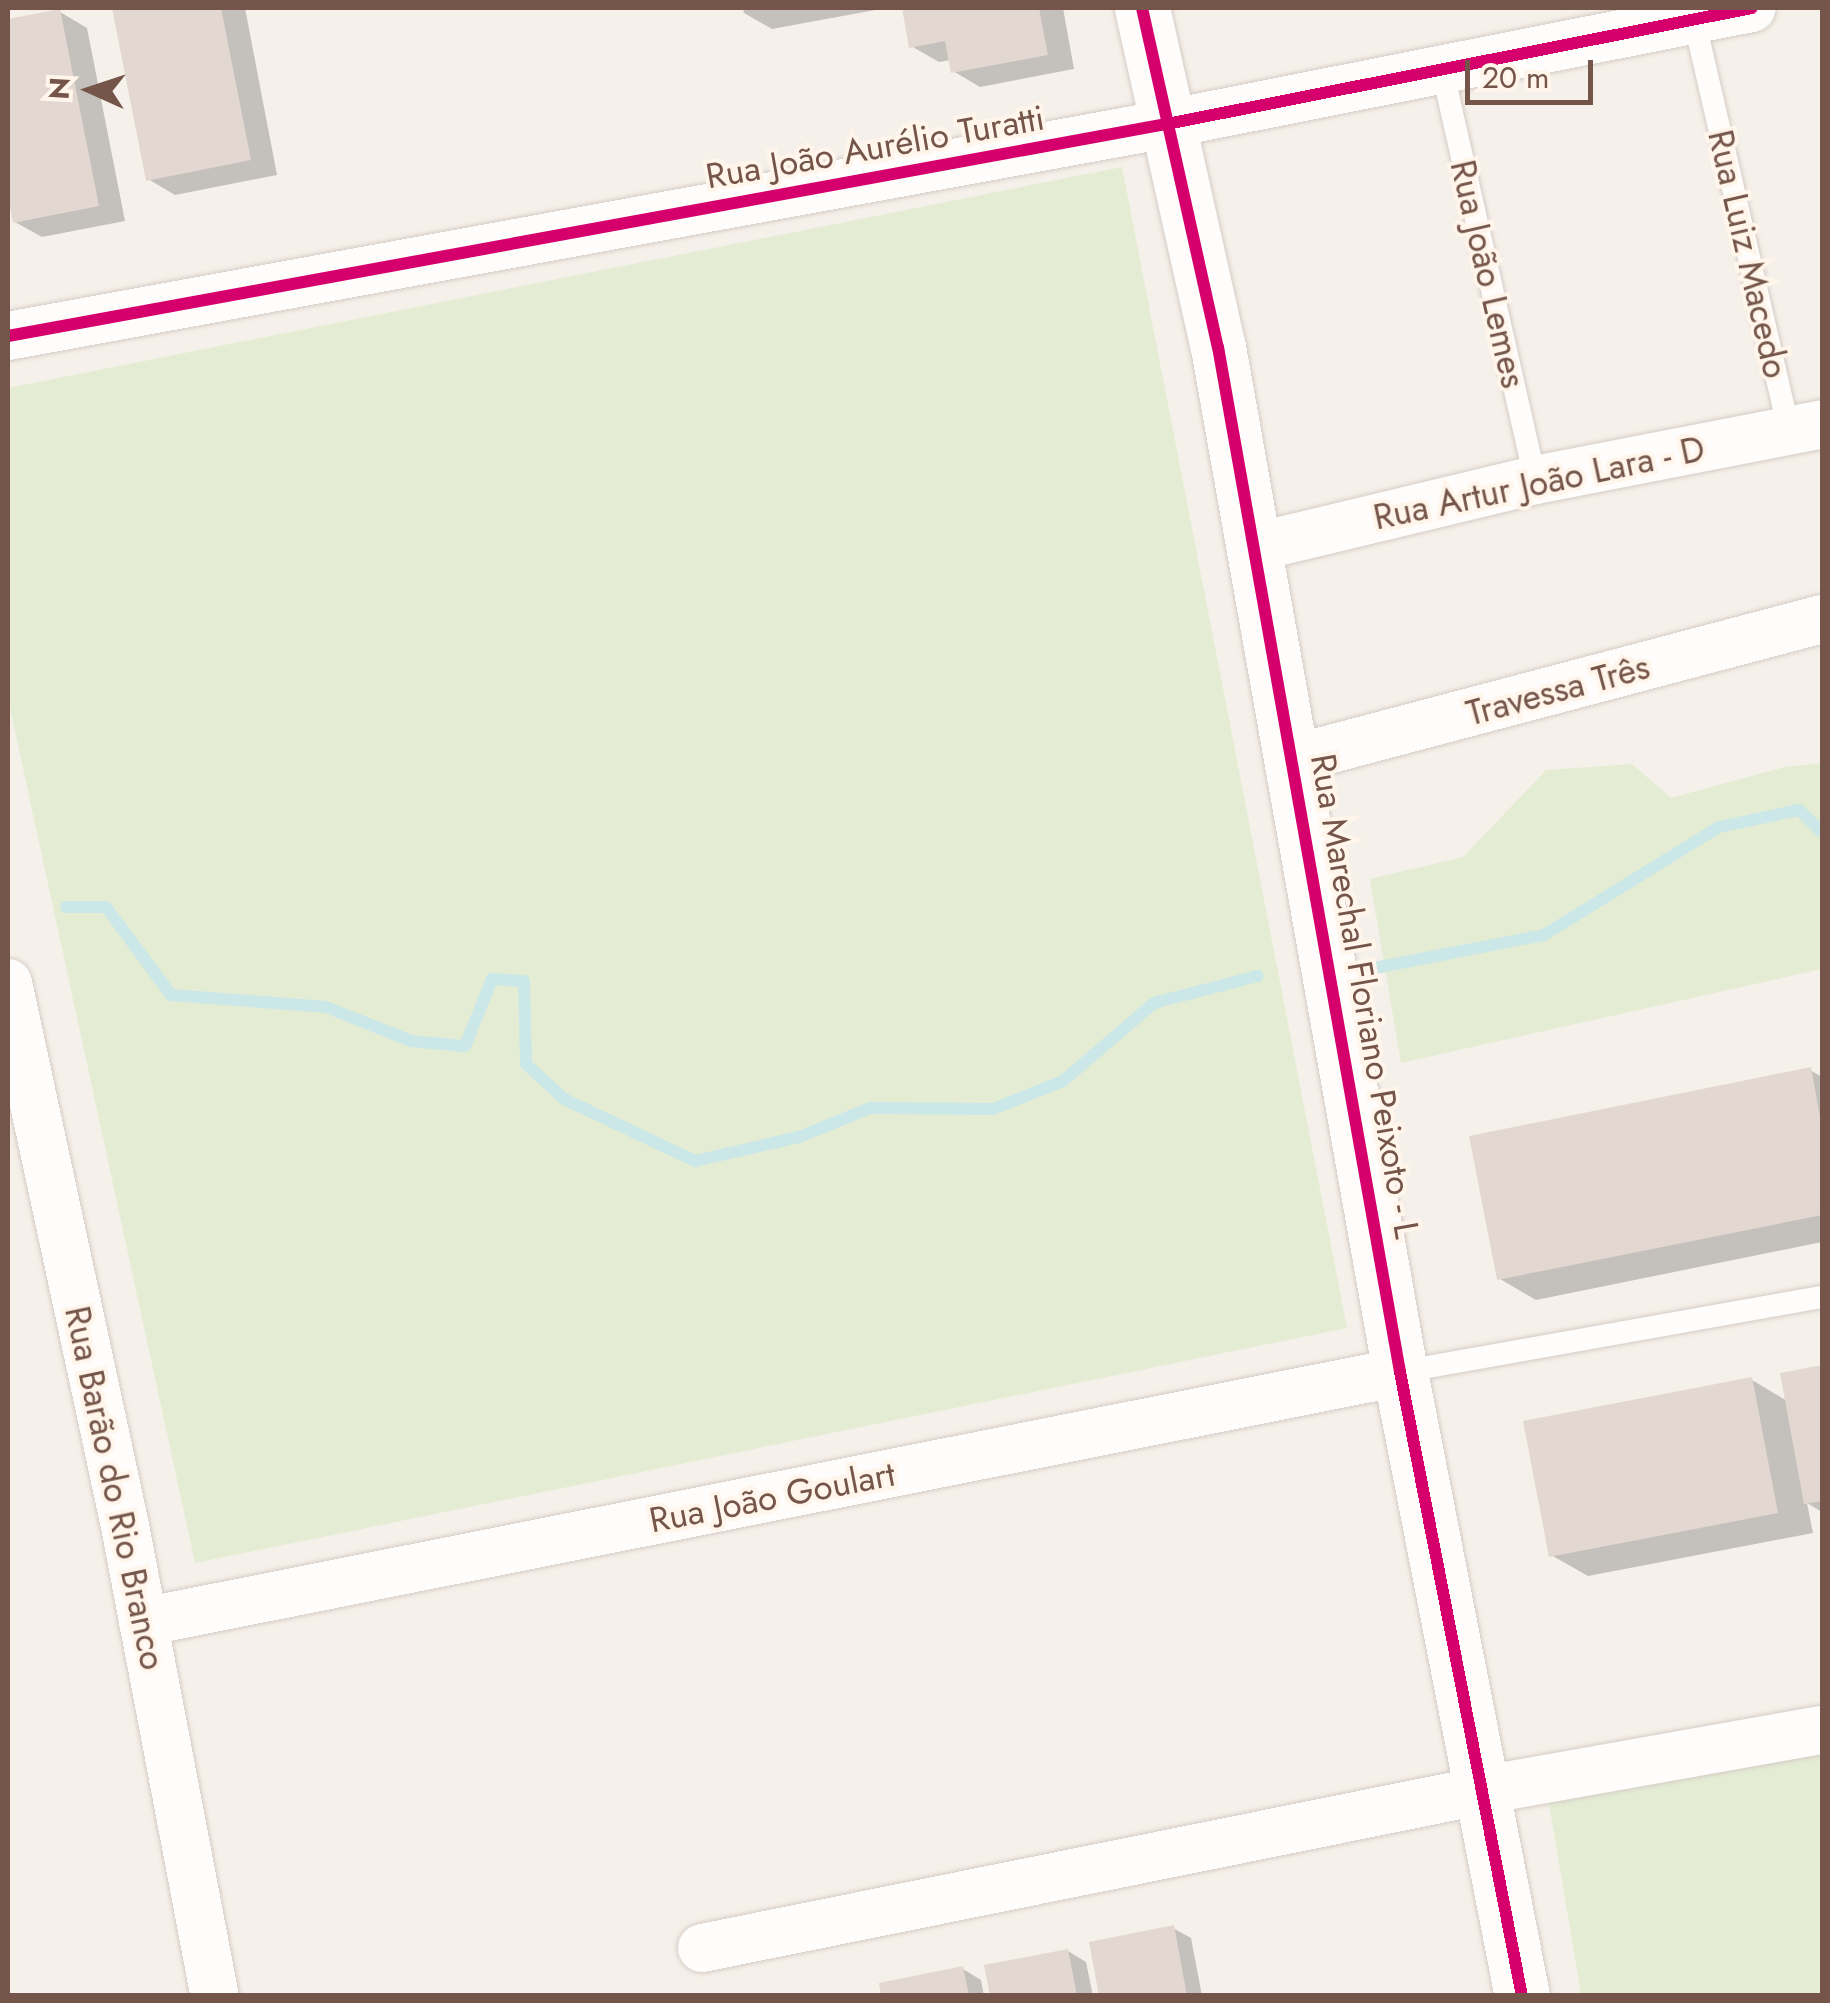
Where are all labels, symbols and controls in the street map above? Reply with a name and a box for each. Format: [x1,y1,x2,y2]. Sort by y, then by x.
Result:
north arrow [40,40,140,140]
scale bar [1470,40,1598,102]
text: 20 m [1482,56,1549,99]
text: N [38,76,81,101]
street label: Rua João Aurélio Turatti [702,97,1048,197]
street label: Rua Luiz Macedo [1699,126,1797,382]
street label: Rua João Lemes [1441,156,1535,392]
street label: Rua Artur João Lara - D [1370,427,1708,539]
street label: Travessa Três [1462,645,1654,735]
street label: Rua Marechal Floriano Peixoto - L [1302,750,1428,1242]
street label: Rua Barão do Rio Branco [56,1302,174,1674]
street label: Rua João Goulart [646,1453,898,1541]

